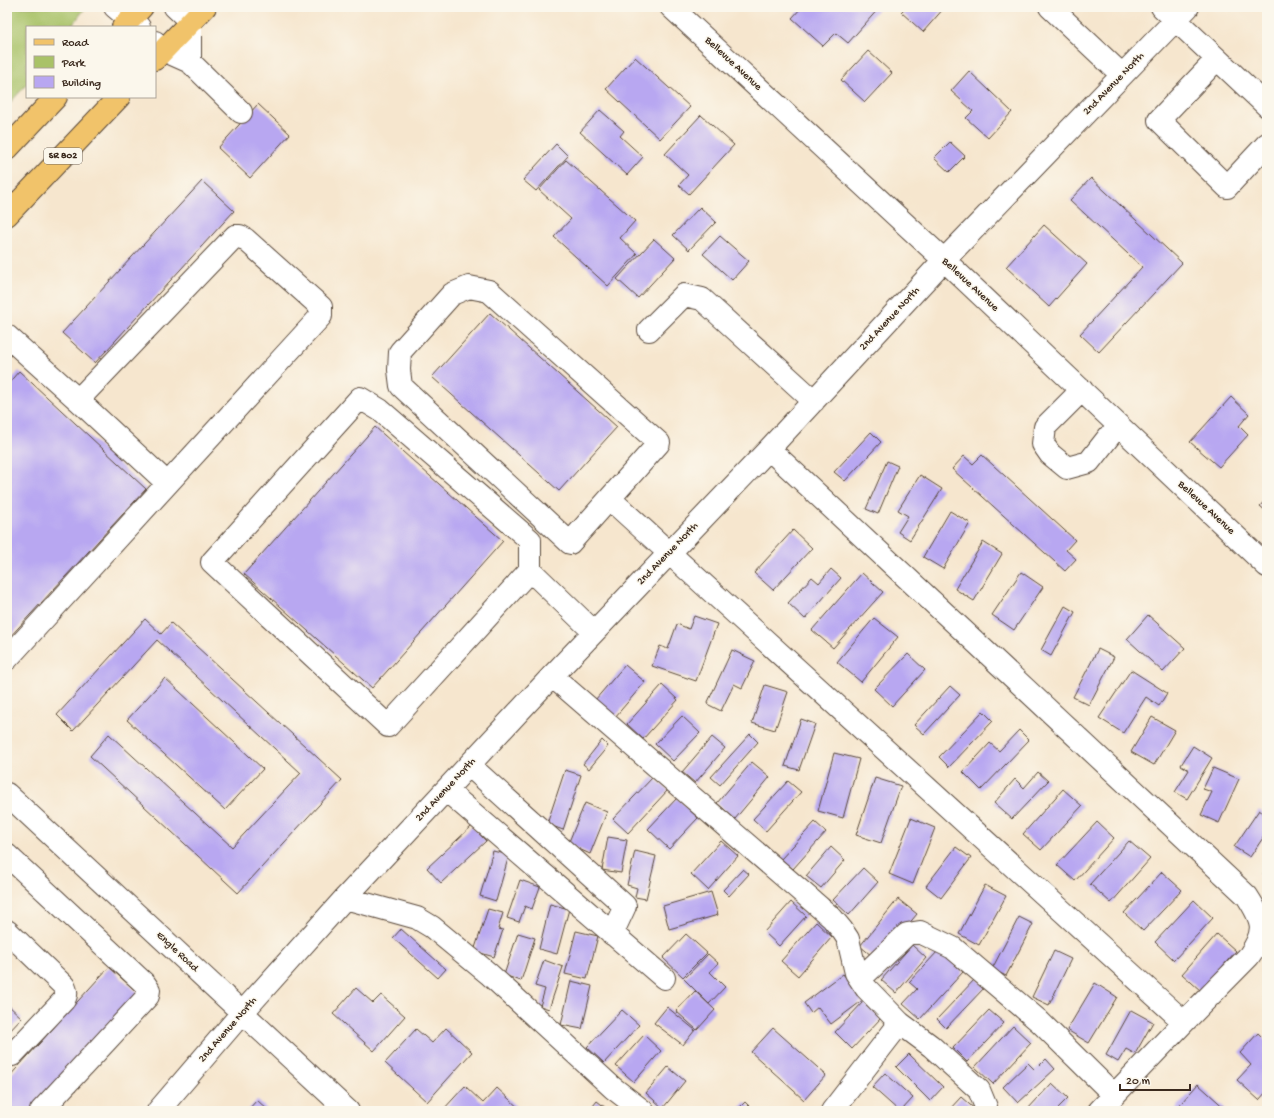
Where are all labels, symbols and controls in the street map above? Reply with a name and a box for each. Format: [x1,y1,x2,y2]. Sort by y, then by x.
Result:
legend [26,26,156,98]
street label: Bellevue Avenue [701,34,764,94]
text: Road [62,37,89,51]
street label: 2nd Avenue North [1081,50,1147,118]
text: Park [61,57,87,71]
text: Building [61,77,101,91]
road number: SR 802 [44,148,82,164]
street label: Bellevue Avenue [938,255,1001,315]
street label: 2nd Avenue North [857,285,923,353]
street label: Bellevue Avenue [1174,478,1237,538]
street label: 2nd Avenue North [635,520,701,588]
street label: 2nd Avenue North [413,756,479,824]
street label: Engle Road [153,930,202,976]
street label: 2nd Avenue North [196,995,260,1065]
scale bar [1120,1066,1190,1092]
text: 20 m [1126,1075,1151,1089]

